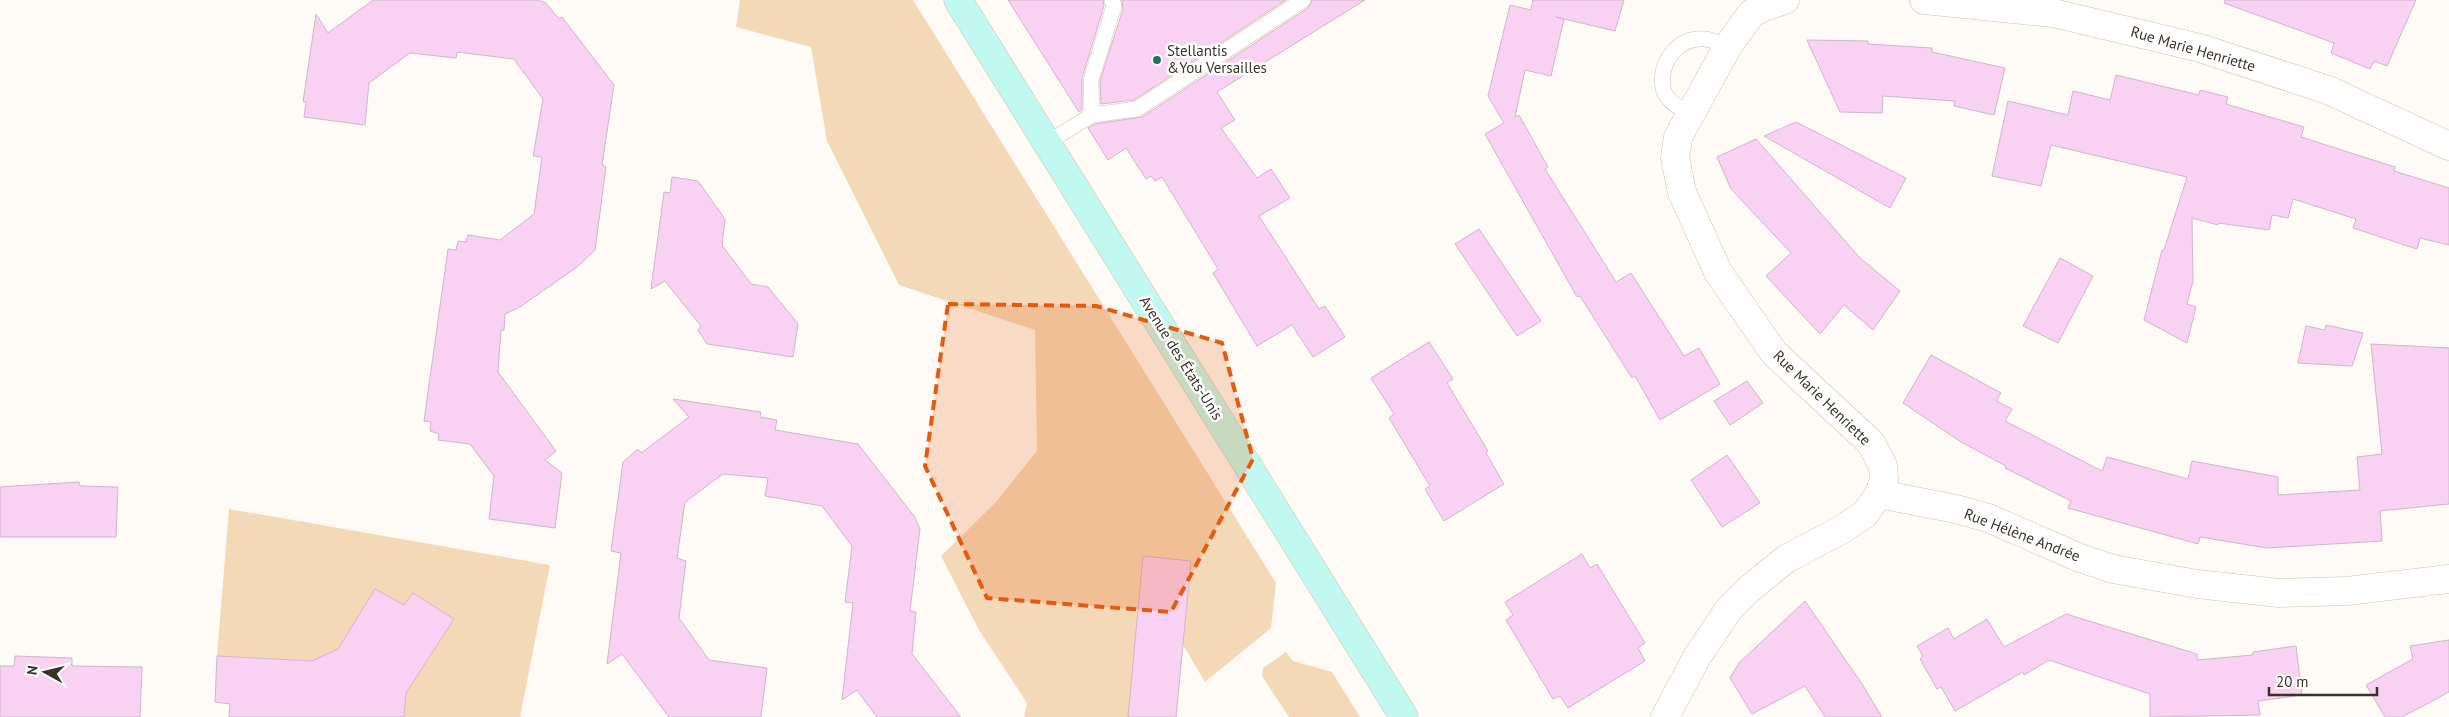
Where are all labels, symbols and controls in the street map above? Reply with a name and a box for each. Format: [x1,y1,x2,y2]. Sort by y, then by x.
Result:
street label: Rue Marie Henriette [2129,22,2258,75]
place label: Stellantis &You Versailles [1167,41,1267,77]
marker: Stellantis &You Versailles [1151,54,1163,66]
street label: Avenue des États-Unis [1136,292,1227,423]
street label: Rue Marie Henriette [1769,346,1875,449]
street label: Rue Hélène Andrée [1961,504,2083,565]
north arrow [20,647,70,697]
text: N [23,664,42,676]
scale bar [2269,664,2376,696]
text: 20 m [2276,672,2309,691]

